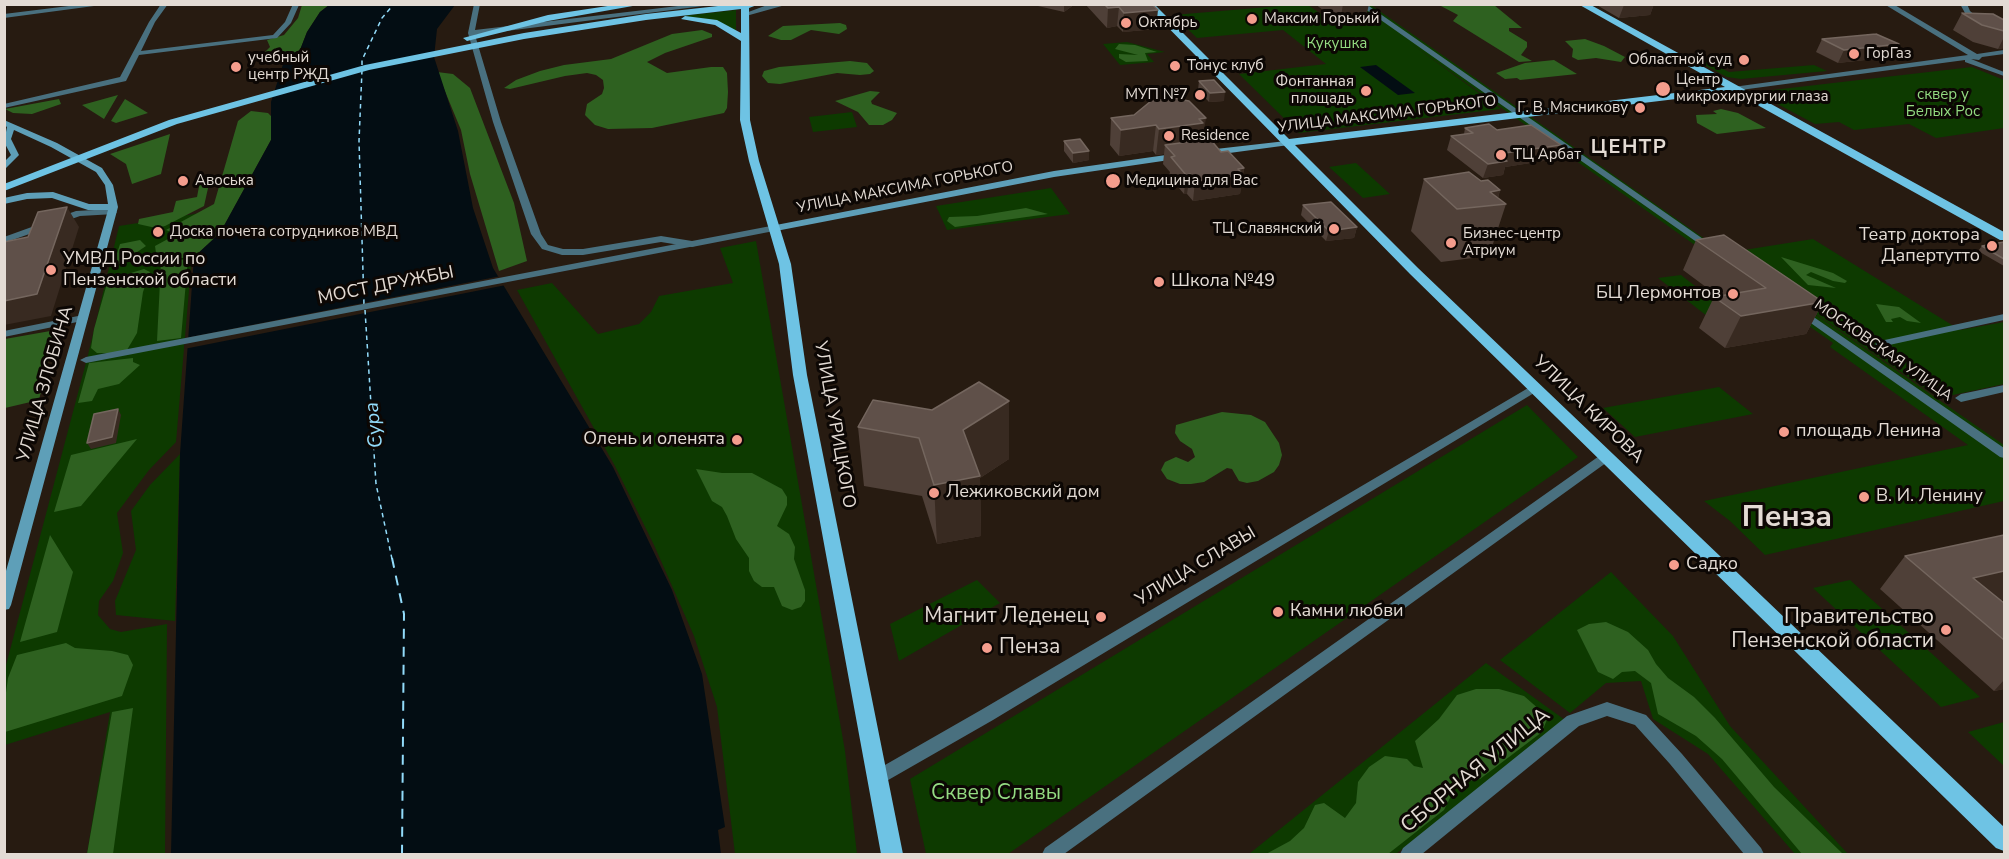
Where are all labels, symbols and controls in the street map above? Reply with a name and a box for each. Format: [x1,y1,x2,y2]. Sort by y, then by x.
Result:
place label: Максим Горький [1264,10,1380,28]
marker: Максим Горький [1245,12,1259,26]
place label: Октябрь [1138,14,1198,32]
marker: Октябрь [1119,16,1133,30]
park label: Кукушка [1307,35,1367,53]
place label: ГорГаз [1866,45,1911,63]
marker: ГорГаз [1847,47,1861,61]
place label: учебный центр РЖД [248,49,329,84]
place label: Областной суд [1628,51,1732,69]
marker: Областной суд [1737,53,1751,67]
place label: Тонус клуб [1187,57,1264,75]
marker: Тонус клуб [1168,59,1182,73]
marker: учебный центр РЖД [229,60,243,74]
place label: Центр микрохирургии глаза [1676,71,1828,106]
place label: Фонтанная площадь [1276,73,1354,108]
marker: Центр микрохирургии глаза [1654,80,1672,98]
marker: Фонтанная площадь [1359,84,1373,98]
place label: МУП №7 [1125,86,1188,104]
park label: сквер у Белых Рос [1906,86,1980,121]
marker: МУП №7 [1193,88,1207,102]
street label: УЛИЦА МАКСИМА ГОРЬКОГО [1277,93,1497,137]
place label: Г. В. Мясникову [1517,99,1628,117]
marker: Г. В. Мясникову [1633,101,1647,115]
place label: Residence [1181,127,1250,145]
marker: Residence [1162,129,1176,143]
district label: ЦЕНТР [1591,136,1667,160]
place label: ТЦ Арбат [1513,146,1581,164]
marker: ТЦ Арбат [1494,148,1508,162]
street label: УЛИЦА МАКСИМА ГОРЬКОГО [795,158,1015,218]
place label: Авоська [195,172,254,190]
marker: Медицина для Вас [1104,172,1122,190]
place label: Медицина для Вас [1126,172,1258,190]
marker: Авоська [176,174,190,188]
place label: ТЦ Славянский [1213,220,1322,238]
marker: ТЦ Славянский [1327,222,1341,236]
place label: Доска почета сотрудников МВД [170,223,398,241]
marker: Доска почета сотрудников МВД [151,225,165,239]
place label: Бизнес-центр Атриум [1463,225,1561,260]
place label: Театр доктора Дапертутто [1859,225,1980,268]
marker: Бизнес-центр Атриум [1444,236,1458,250]
marker: Театр доктора Дапертутто [1985,239,1999,253]
place label: УМВД России по Пензенской области [63,249,237,292]
street label: МОСТ ДРУЖБЫ [316,262,456,310]
marker: УМВД России по Пензенской области [44,263,58,277]
place label: Школа №49 [1171,271,1275,293]
marker: Школа №49 [1152,275,1166,289]
place label: БЦ Лермонтов [1596,283,1721,305]
marker: БЦ Лермонтов [1726,287,1740,301]
street label: МОСКОВСКАЯ УЛИЦА [1810,296,1956,406]
street label: УЛИЦА ЗЛОБИНА [13,304,79,464]
street label: УЛИЦА УРИЦКОГО [809,340,859,510]
street label: УЛИЦА КИРОВА [1528,352,1648,468]
water label: Сура [361,401,389,449]
place label: площадь Ленина [1796,421,1941,443]
marker: площадь Ленина [1777,425,1791,439]
place label: Олень и оленята [583,429,725,451]
marker: Олень и оленята [730,433,744,447]
place label: Лежиковский дом [946,482,1100,504]
marker: Лежиковский дом [927,486,941,500]
place label: В. И. Ленину [1876,486,1983,508]
marker: В. И. Ленину [1857,490,1871,504]
district label: Пенза [1742,501,1832,537]
street label: УЛИЦА СЛАВЫ [1132,523,1260,611]
place label: Садко [1686,554,1738,576]
marker: Садко [1667,558,1681,572]
place label: Камни любви [1290,601,1404,623]
place label: Магнит Леденец [924,604,1089,630]
marker: Камни любви [1271,605,1285,619]
place label: Правительство Пензенской области [1731,605,1934,655]
marker: Магнит Леденец [1094,610,1108,624]
marker: Правительство Пензенской области [1939,623,1953,637]
place label: Пенза [999,635,1060,661]
marker: Пенза [980,641,994,655]
street label: СБОРНАЯ УЛИЦА [1396,703,1556,839]
park label: Сквер Славы [931,781,1061,807]

